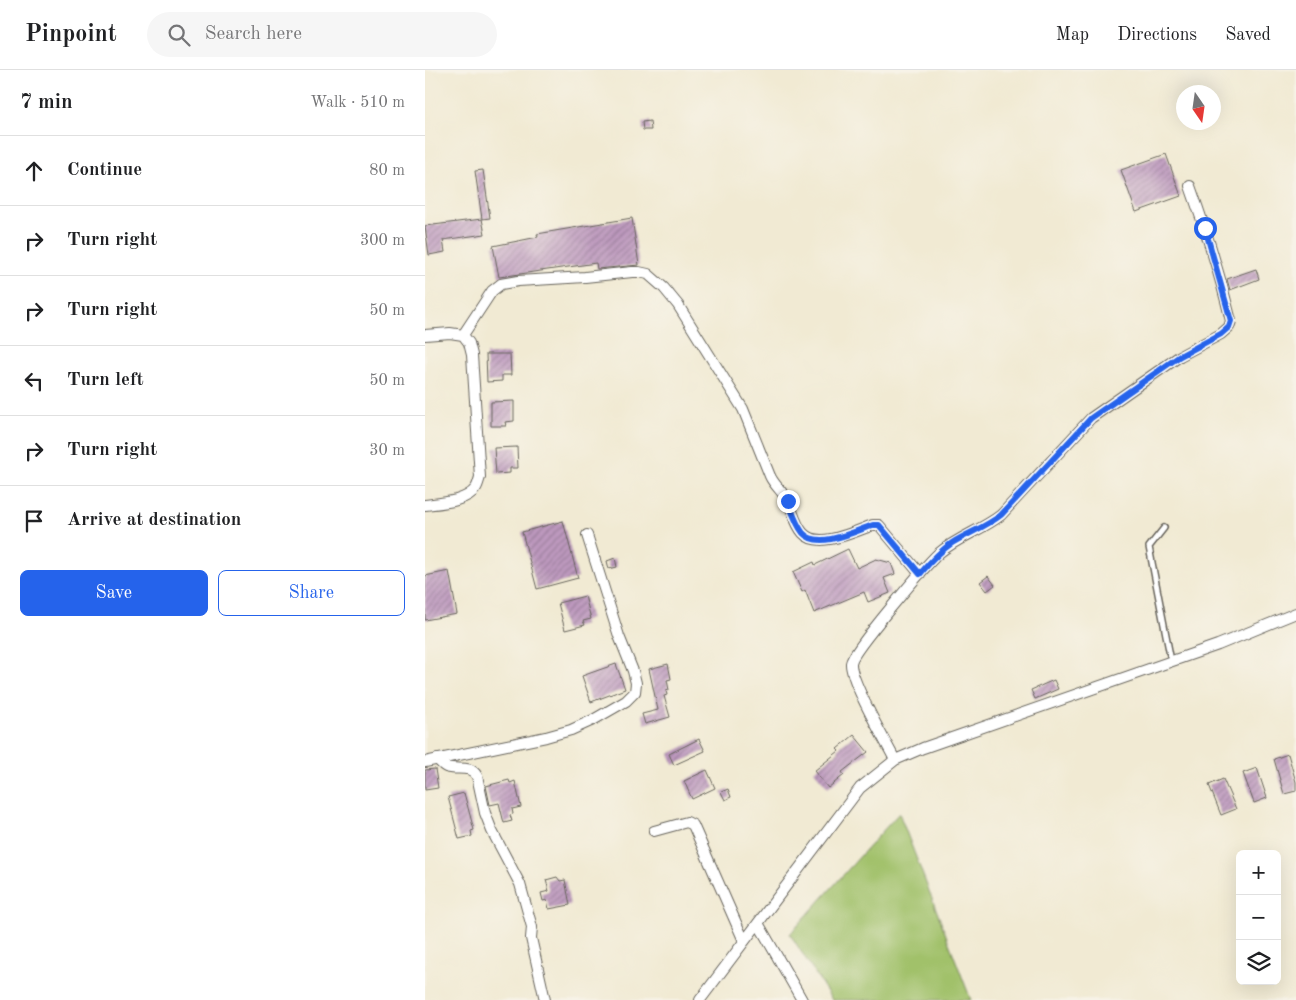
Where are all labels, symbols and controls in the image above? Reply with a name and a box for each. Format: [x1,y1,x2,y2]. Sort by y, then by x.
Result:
search box [147,12,497,57]
icon: search [165,21,193,49]
text: Pinpoint [25,23,117,47]
text: Search here [205,25,302,44]
text: Map [1056,26,1089,44]
text: Directions [1117,26,1197,44]
text: Saved [1225,26,1271,44]
north arrow [1176,85,1221,130]
text: 7 min [20,92,73,113]
text: Walk · 510 m [310,95,405,111]
icon: ahead [20,157,48,185]
text: Continue [67,161,142,180]
text: 80 m [369,163,405,179]
route start [1194,217,1217,240]
icon: right [20,227,48,255]
text: Turn right [67,231,157,250]
text: 300 m [360,233,405,249]
icon: right [20,297,48,325]
text: Turn right [67,301,157,320]
text: 50 m [369,303,405,319]
icon: left [20,367,48,395]
text: Turn left [67,371,144,390]
text: 50 m [369,373,405,389]
icon: right [20,437,48,465]
text: Turn right [67,441,157,460]
text: 30 m [369,443,405,459]
route end [777,490,800,513]
icon: arrive [20,507,48,535]
text: Arrive at destination [67,511,241,530]
button: Save [20,570,208,616]
button: Share [218,570,405,616]
map controls [1236,850,1281,985]
button: + [1236,850,1281,895]
button: − [1236,895,1281,940]
button: layers [1236,940,1281,985]

